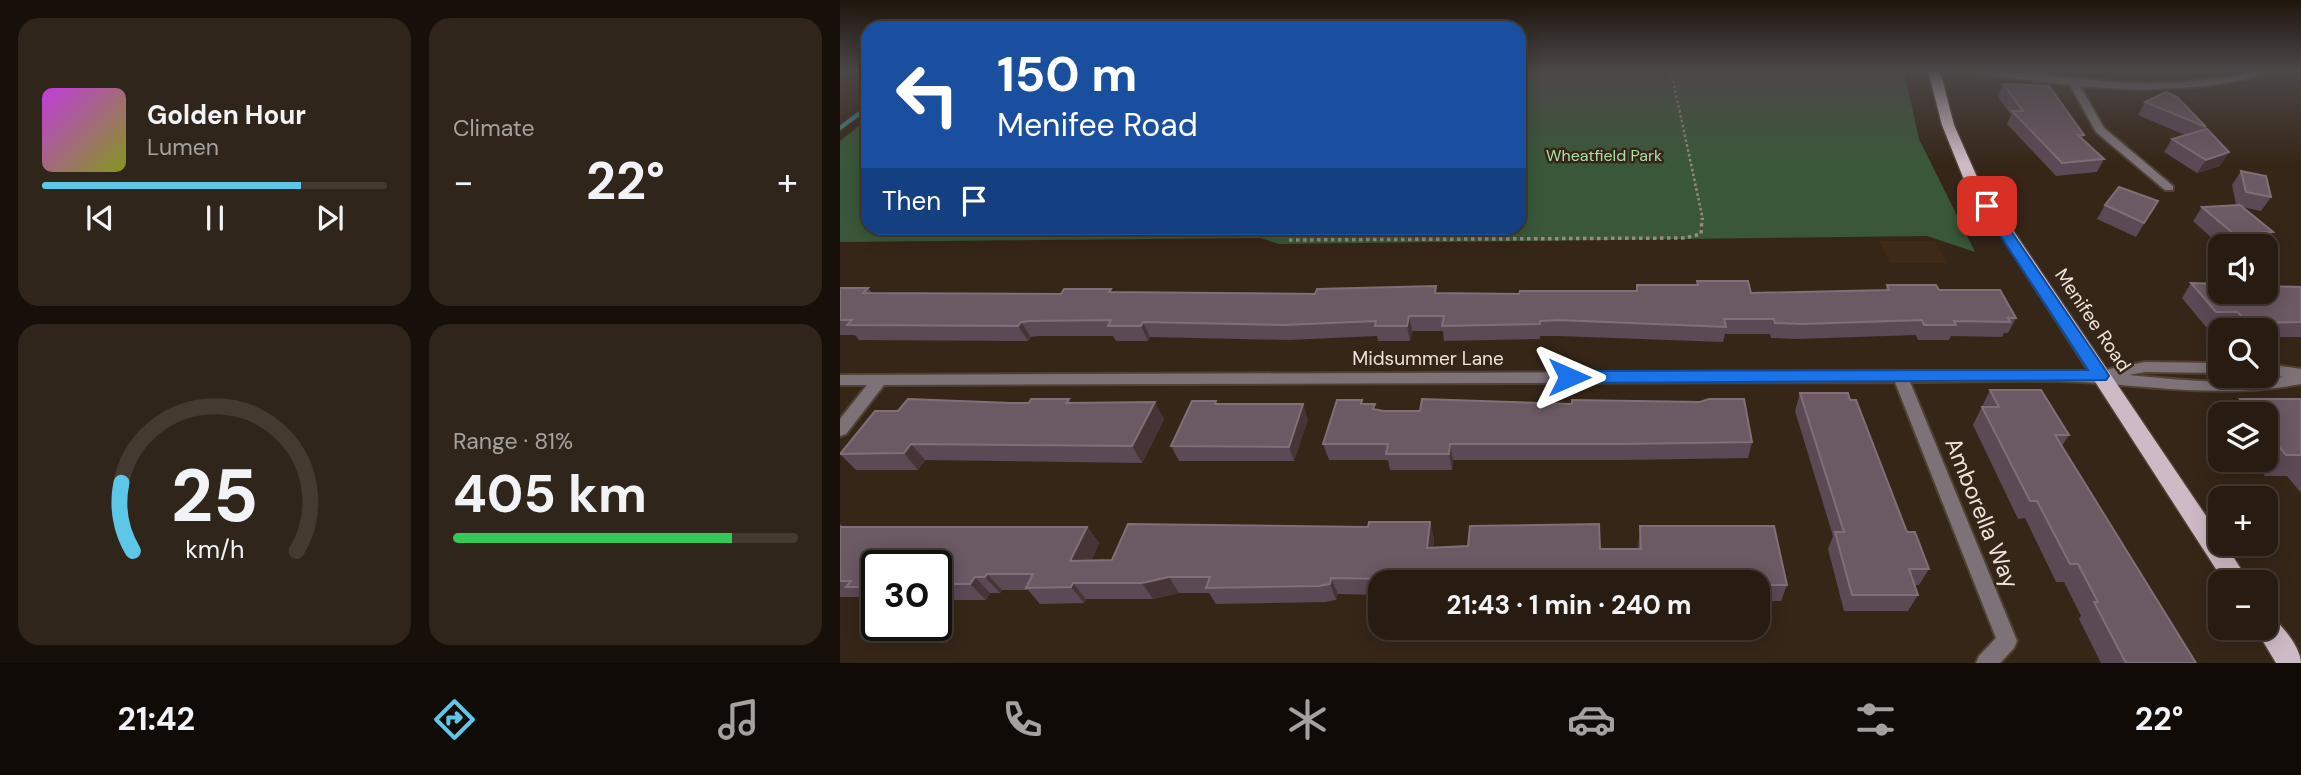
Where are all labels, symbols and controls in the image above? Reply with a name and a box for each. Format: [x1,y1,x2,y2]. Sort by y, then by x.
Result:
text: 150 m [997,42,1137,106]
icon: left [882,49,973,140]
text: Golden Hour [147,98,306,132]
text: Menifee Road [997,104,1198,146]
text: Climate [453,113,535,143]
text: Lumen [147,132,219,162]
park label: Wheatfield Park [1546,145,1662,166]
text: 22° [586,147,665,215]
text: − [453,157,474,207]
text: + [777,157,798,207]
pin [1957,176,2017,236]
icon: arrive [955,182,993,220]
text: Then [882,184,941,218]
icon: arrive [1968,187,2006,225]
icon: previous [81,199,119,237]
icon: pause [196,199,234,237]
icon: next [311,199,349,237]
map controls [2208,234,2278,640]
button: sound [2208,234,2278,304]
street label: Menifee Road [2049,264,2137,376]
button: search [2208,318,2278,388]
position arrow [1532,340,1606,414]
street label: Midsummer Lane [1352,346,1504,371]
button: layers [2208,402,2278,472]
text: Range · 81% [453,426,573,456]
street label: Amborella Way [1938,433,2026,593]
text: 25 [171,449,258,544]
text: 405 km [453,460,647,528]
button: + [2208,486,2278,556]
text: km/h [185,532,244,565]
speed limit sign: 30 [861,550,952,641]
button: − [2208,570,2278,640]
text: 21:43 · 1 min · 240 m [1447,588,1692,622]
icon: directions [430,695,479,744]
icon: music [714,695,763,744]
icon: phone [998,695,1047,744]
icon: climate [1283,695,1332,744]
icon: car [1567,695,1616,744]
icon: filters [1851,695,1900,744]
text: 21:42 [118,698,195,740]
text: 22° [2135,698,2183,740]

